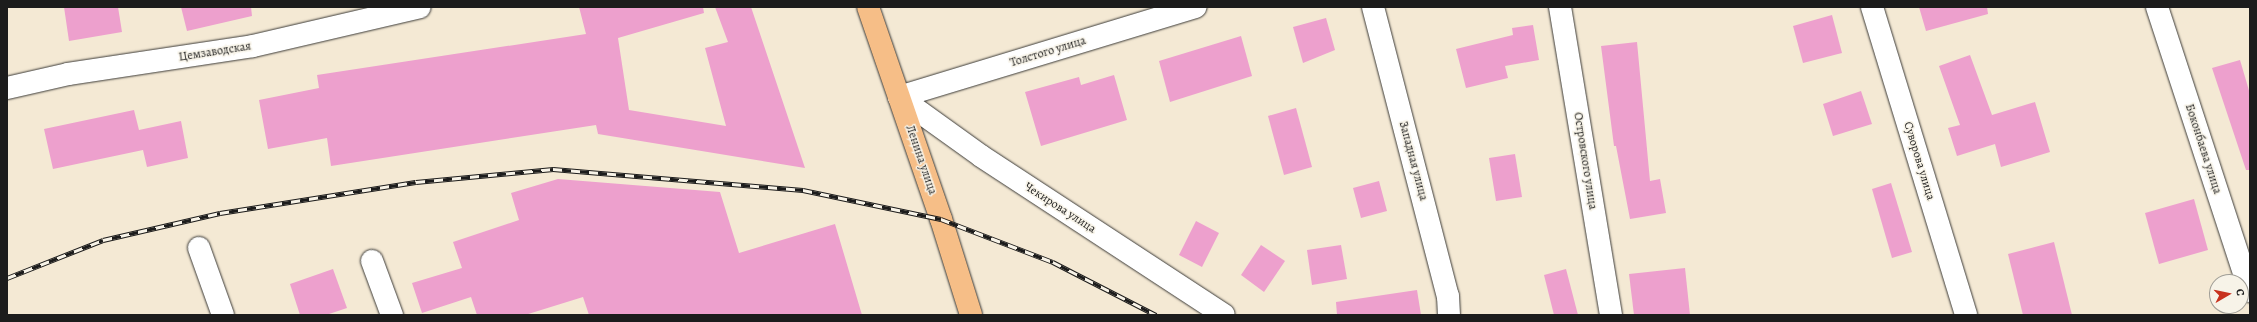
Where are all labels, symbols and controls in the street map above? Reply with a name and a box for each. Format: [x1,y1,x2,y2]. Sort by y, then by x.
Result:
street label: Толстого улица [1008,34,1088,70]
street label: Цемзаводская [178,39,252,65]
street label: Боконбаева улица [2182,102,2224,196]
street label: Островского улица [1570,111,1600,211]
street label: Западная улица [1396,120,1430,202]
street label: Суворова улица [1900,120,1938,202]
street label: Ленина улица [902,123,940,197]
street label: Чекирова улица [1022,180,1098,236]
north arrow [2209,274,2249,314]
text: С [2232,288,2248,297]

